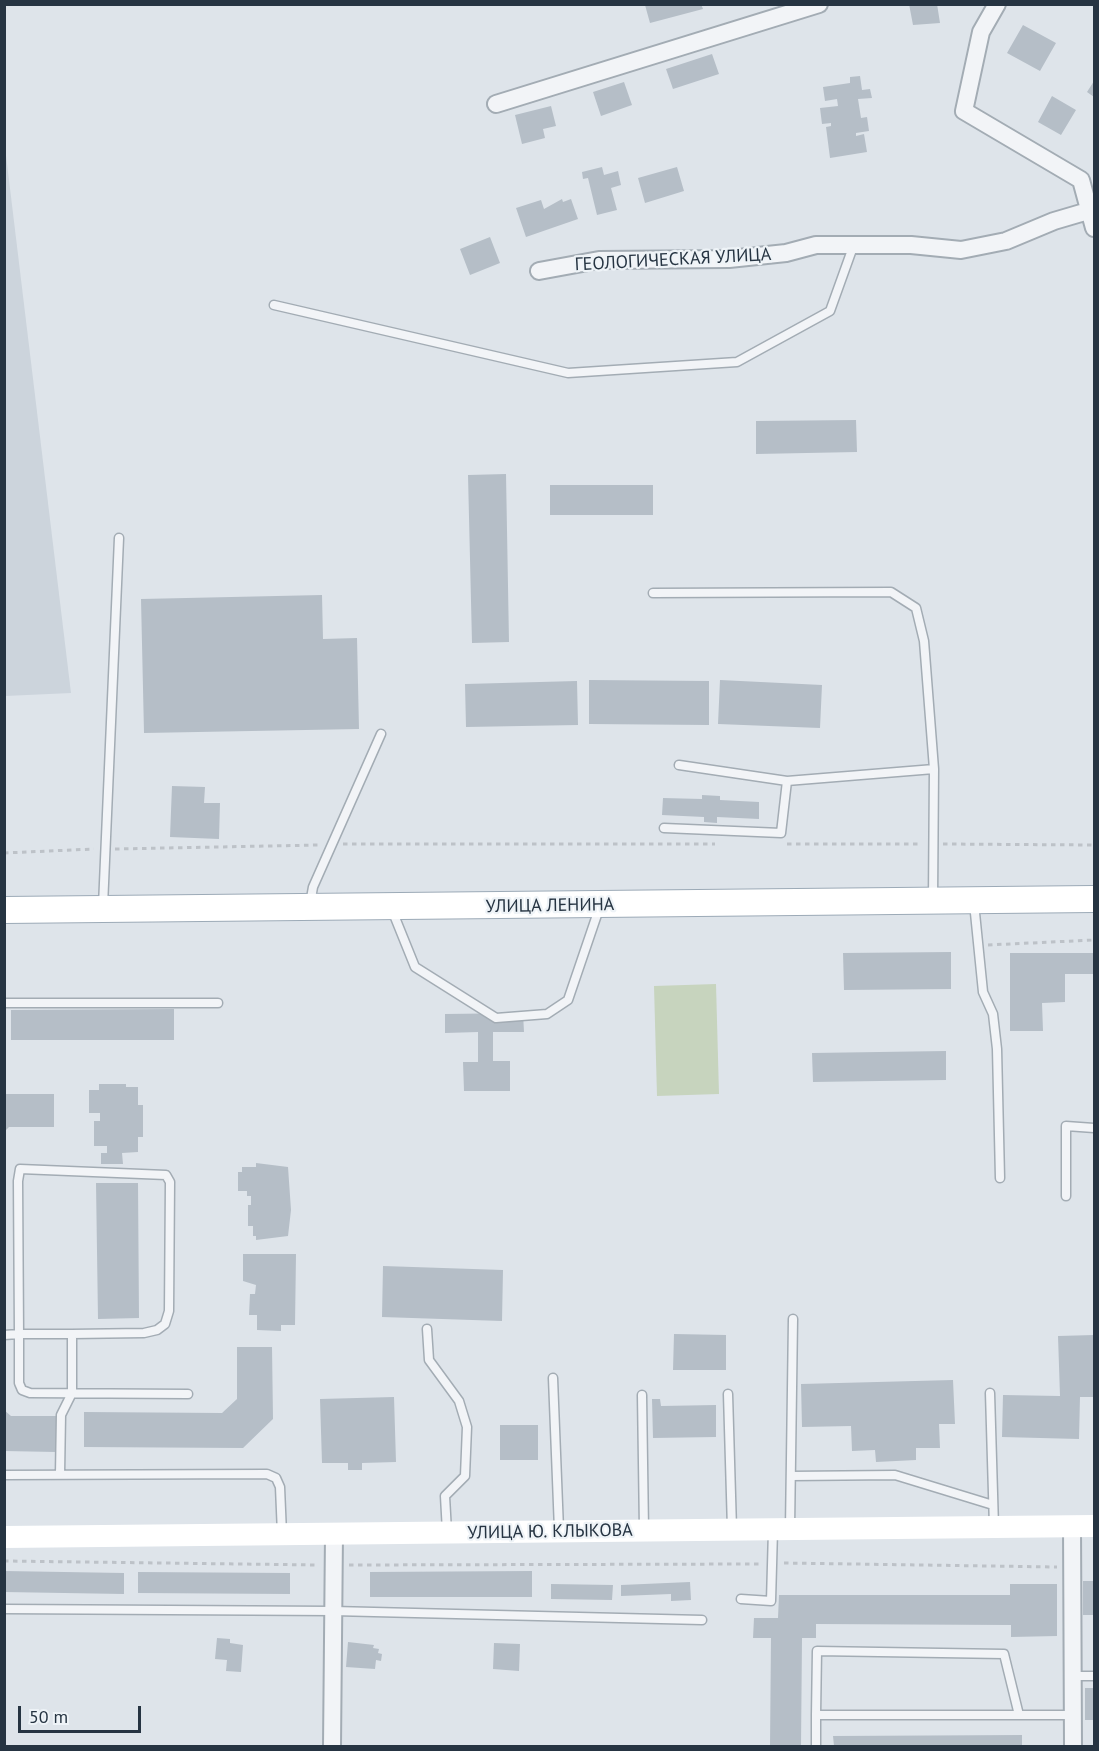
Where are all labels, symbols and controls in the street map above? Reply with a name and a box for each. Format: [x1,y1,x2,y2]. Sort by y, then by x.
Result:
street label: ГЕОЛОГИЧЕСКАЯ УЛИЦА [574,244,772,276]
street label: УЛИЦА ЛЕНИНА [486,894,614,918]
street label: УЛИЦА Ю. КЛЫКОВА [467,1520,633,1544]
scale bar [21,1694,144,1732]
text: 50 m [29,1705,68,1728]

